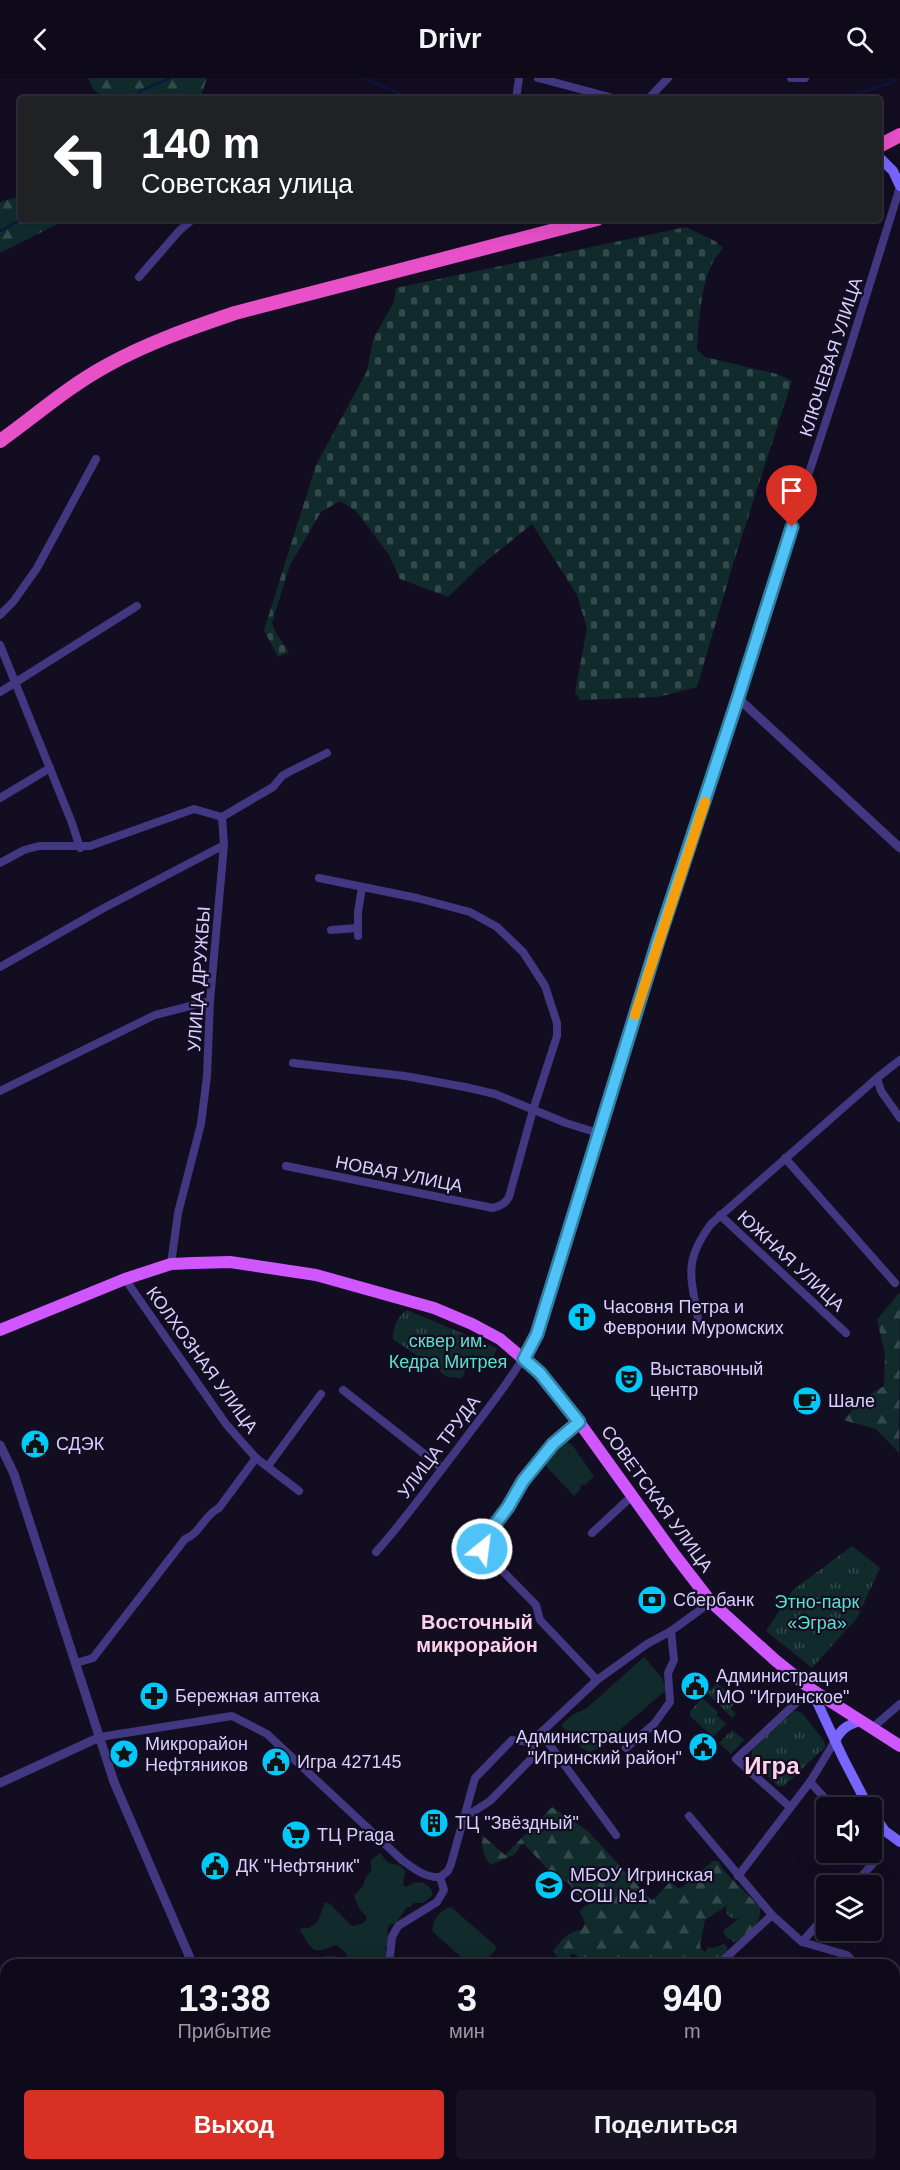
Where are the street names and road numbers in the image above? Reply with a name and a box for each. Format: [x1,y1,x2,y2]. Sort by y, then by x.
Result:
street label: КЛЮЧЕВАЯ УЛИЦА [796,275,866,439]
street label: УЛИЦА ДРУЖБЫ [184,906,214,1052]
street label: НОВАЯ УЛИЦА [334,1152,464,1196]
street label: ЮЖНАЯ УЛИЦА [734,1207,848,1315]
street label: КОЛХОЗНАЯ УЛИЦА [142,1283,262,1437]
street label: УЛИЦА ТРУДА [394,1392,484,1502]
street label: СОВЕТСКАЯ УЛИЦА [597,1422,717,1576]

